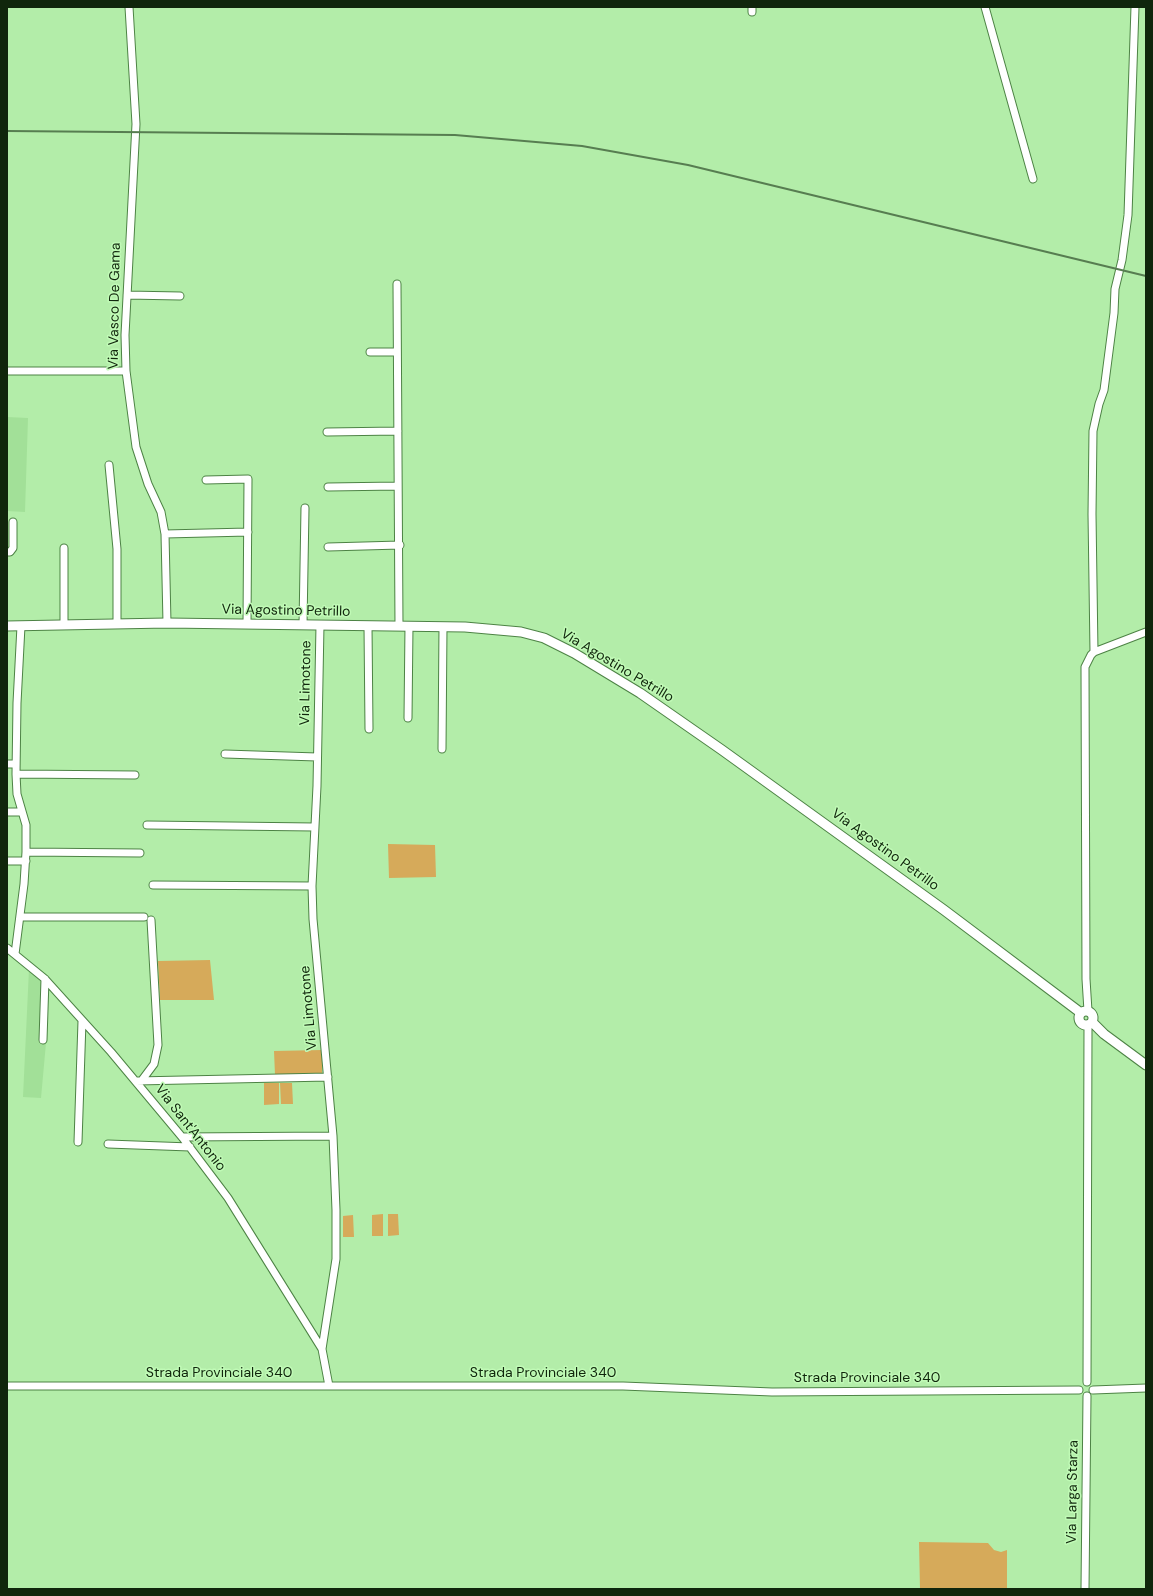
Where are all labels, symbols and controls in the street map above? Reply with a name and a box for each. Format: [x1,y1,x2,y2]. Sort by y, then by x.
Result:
street label: Via Vasco De Gama [105,242,125,370]
street label: Via Agostino Petrillo [221,601,351,621]
street label: Via Agostino Petrillo [557,626,677,706]
street label: Via Limotone [297,640,315,726]
street label: Via Agostino Petrillo [828,805,942,895]
street label: Via Limotone [297,965,321,1051]
street label: Via Sant'Antonio [151,1081,229,1175]
street label: Strada Provinciale 340 [146,1365,292,1381]
street label: Strada Provinciale 340 [470,1365,616,1381]
street label: Strada Provinciale 340 [794,1370,940,1386]
street label: Via Larga Starza [1064,1440,1082,1544]

